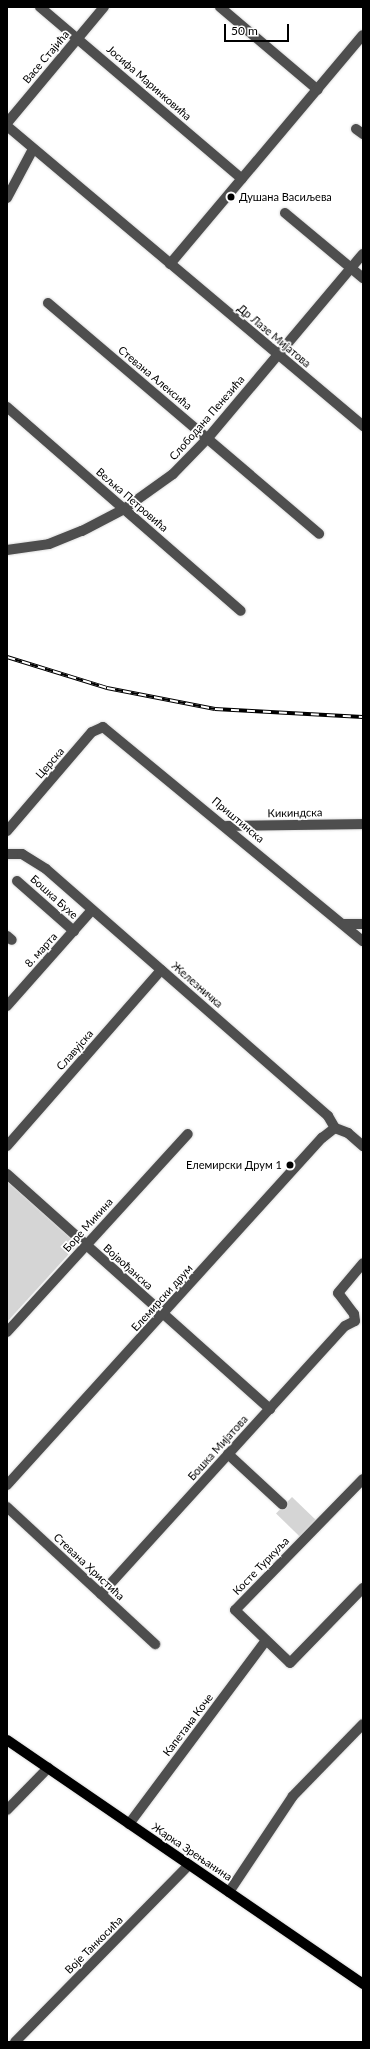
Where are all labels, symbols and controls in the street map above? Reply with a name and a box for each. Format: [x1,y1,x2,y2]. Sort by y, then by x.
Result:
scale bar [226,16,291,42]
text: 50 m [231,23,258,38]
street label: Васе Стајића [20,28,72,86]
street label: Јосифа Маринковића [104,43,194,123]
place label: Душана Васиљева [239,190,332,204]
marker: Душана Васиљева [226,192,236,202]
street label: Др Лазе Мијатова [235,302,313,370]
street label: Стевана Алексића [115,343,195,413]
street label: Слободана Пенезића [167,373,247,463]
street label: Вељка Петровића [93,465,171,535]
street label: Церска [33,745,67,781]
street label: Приштинска [209,794,267,846]
street label: Кикиндска [267,806,323,820]
street label: Бошка Бухе [28,872,80,922]
street label: 8. марта [22,930,60,970]
street label: Железничка [169,959,225,1011]
street label: Славујска [54,1027,96,1073]
place label: Елемирски Друм 1 [186,1158,282,1172]
marker: Елемирски Друм 1 [285,1160,295,1170]
street label: Боре Микина [60,1195,116,1255]
street label: Војвођанска [101,1241,155,1293]
street label: Елемирски друм [129,1262,195,1334]
street label: Бошка Мијатова [185,1413,251,1483]
street label: Стевана Христића [51,1531,127,1603]
street label: Косте Туркуља [230,1534,292,1598]
street label: Капетана Коче [160,1691,216,1759]
street label: Жарка Зрењанина [149,1820,235,1884]
street label: Воје Танкосића [62,1913,126,1977]

